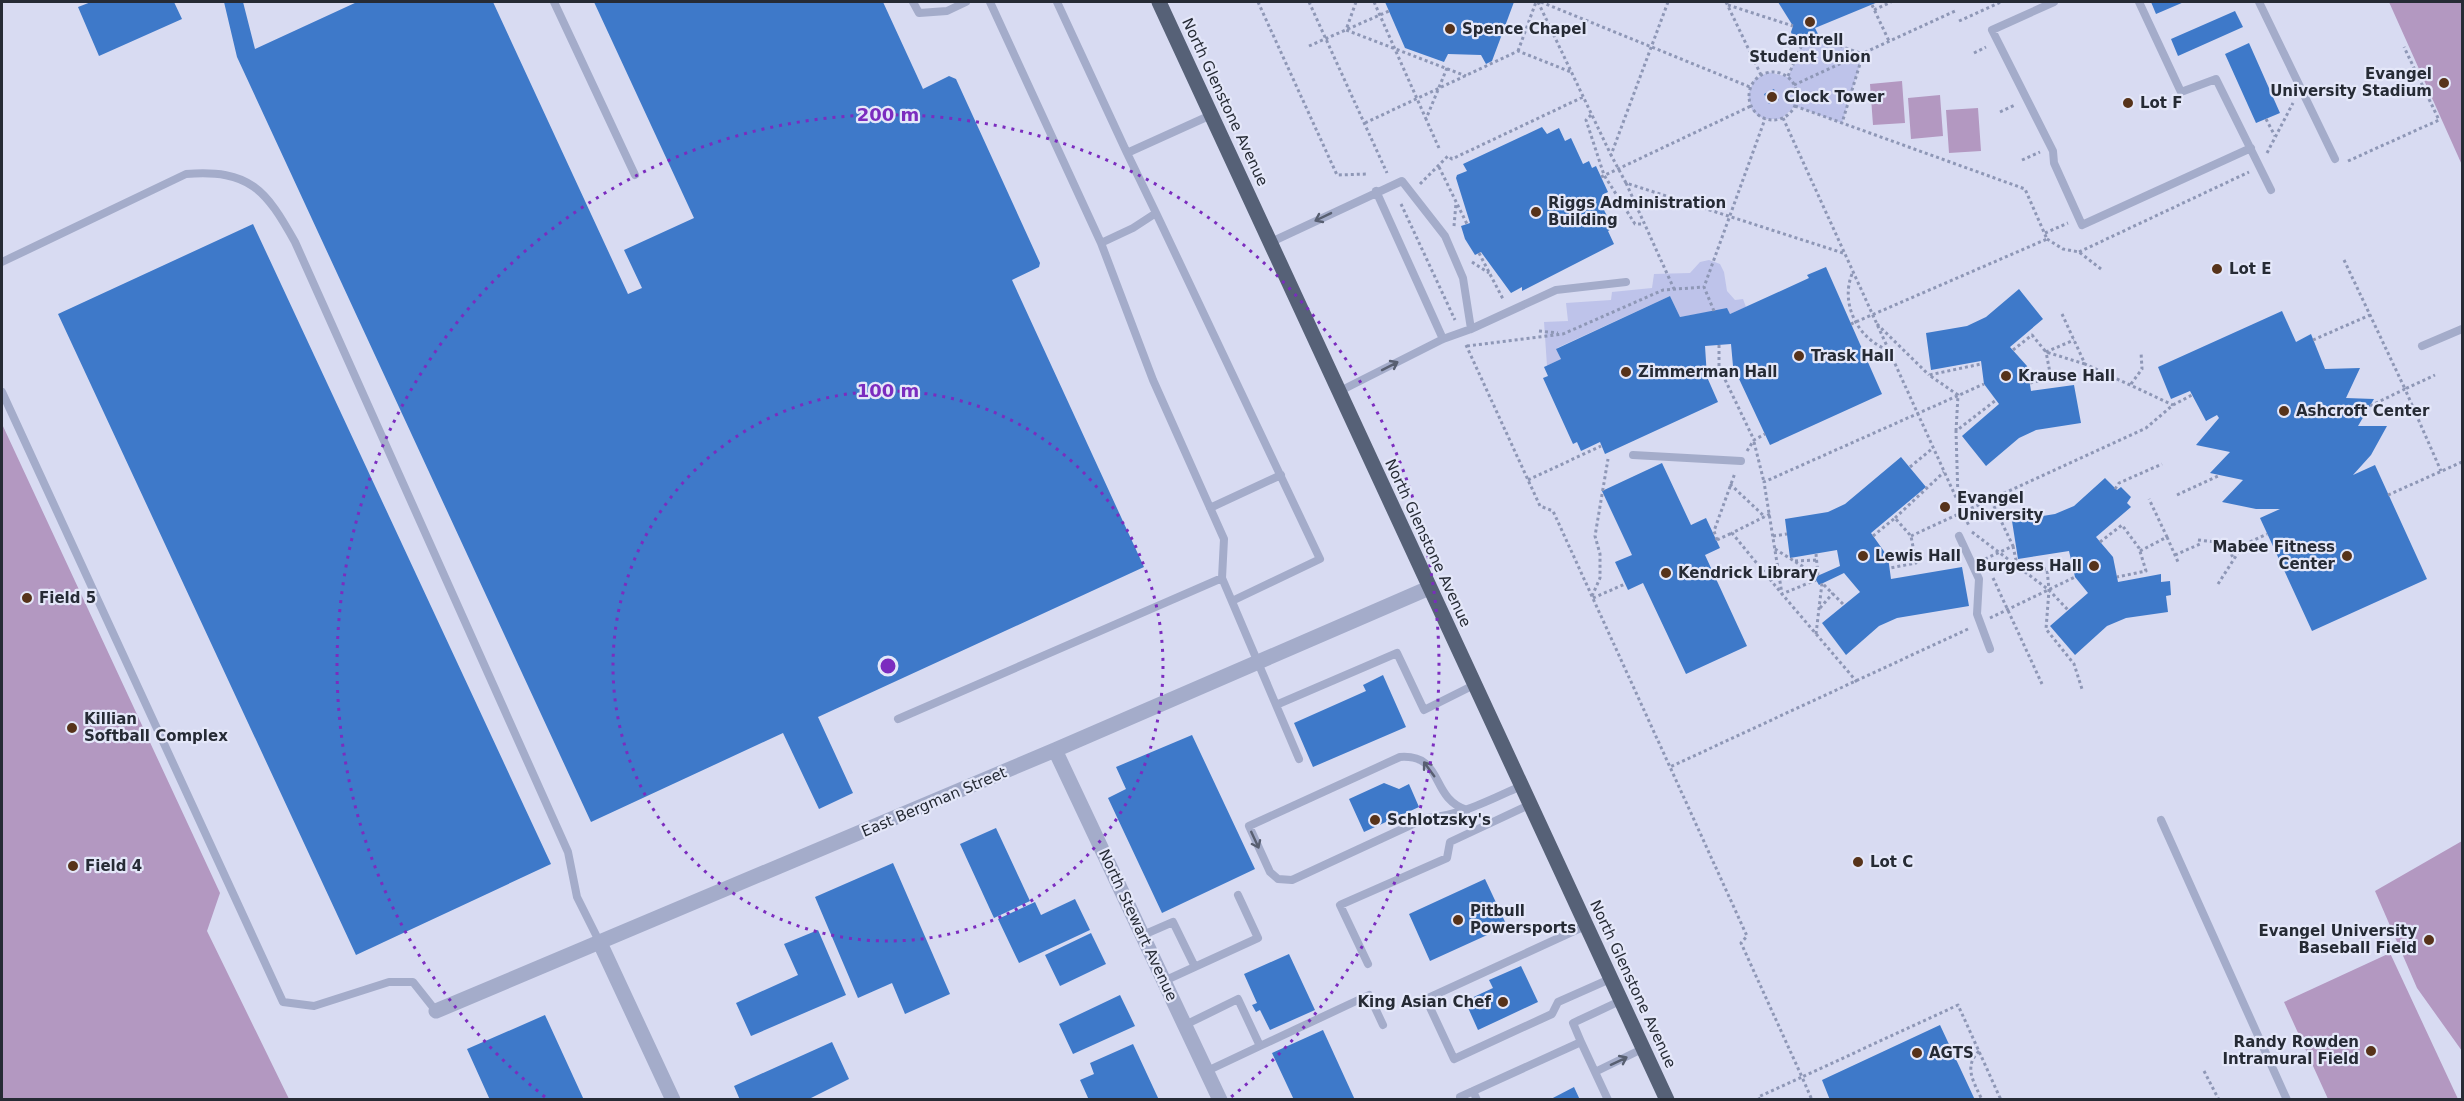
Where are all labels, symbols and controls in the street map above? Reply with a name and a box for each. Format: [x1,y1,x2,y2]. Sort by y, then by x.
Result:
street label: North Glenstone Avenue [1178,15,1272,189]
marker: Cantrell Student Union [1803,15,1817,29]
place label: Spence Chapel [1462,20,1587,38]
marker: Spence Chapel [1443,22,1457,36]
place label: Cantrell Student Union [1749,31,1871,66]
place label: Evangel University Stadium [2270,65,2432,100]
marker: Evangel University Stadium [2437,76,2451,90]
place label: Clock Tower [1784,88,1885,106]
marker: Clock Tower [1765,90,1779,104]
place label: Lot F [2140,94,2183,112]
marker: Lot F [2121,96,2135,110]
text: 200 m [857,104,919,125]
place label: Riggs Administration Building [1548,194,1726,229]
marker: Riggs Administration Building [1529,205,1543,219]
one-way arrow [1314,211,1332,223]
place label: Lot E [2229,260,2272,278]
marker: Lot E [2210,262,2224,276]
place label: Trask Hall [1811,347,1894,365]
marker: Trask Hall [1792,349,1806,363]
one-way arrow [1381,359,1399,371]
place label: Zimmerman Hall [1638,363,1777,381]
marker: Zimmerman Hall [1619,365,1633,379]
place label: Krause Hall [2018,367,2115,385]
marker: Krause Hall [1999,369,2013,383]
text: 100 m [857,380,919,401]
place label: Ashcroft Center [2296,402,2430,420]
marker: Ashcroft Center [2277,404,2291,418]
street label: North Glenstone Avenue [1381,456,1475,630]
place label: Evangel University [1957,489,2044,524]
marker: Evangel University [1938,500,1952,514]
place label: Mabee Fitness Center [2212,538,2336,573]
place label: Lewis Hall [1875,547,1961,565]
marker: Lewis Hall [1856,549,1870,563]
marker: Mabee Fitness Center [2340,549,2354,563]
place label: Burgess Hall [1976,557,2082,575]
marker: Burgess Hall [2087,559,2101,573]
place label: Kendrick Library [1678,564,1818,582]
marker: Kendrick Library [1659,566,1673,580]
place label: Field 5 [39,589,96,607]
marker: Field 5 [20,591,34,605]
centre of rings [878,656,898,676]
place label: Killian Softball Complex [84,710,228,745]
marker: Killian Softball Complex [65,721,79,735]
one-way arrow [1423,761,1436,777]
street label: East Bergman Street [859,763,1009,841]
place label: Schlotzsky's [1387,811,1491,829]
marker: Schlotzsky's [1368,813,1382,827]
one-way arrow [1250,831,1262,849]
street label: North Stewart Avenue [1095,846,1181,1004]
place label: Lot C [1870,853,1913,871]
marker: Lot C [1851,855,1865,869]
place label: Field 4 [85,857,142,875]
marker: Field 4 [66,859,80,873]
street label: North Glenstone Avenue [1586,897,1680,1071]
place label: Pitbull Powersports [1470,902,1576,937]
marker: Pitbull Powersports [1451,913,1465,927]
place label: Evangel University Baseball Field [2259,922,2417,957]
marker: Evangel University Baseball Field [2422,933,2436,947]
place label: King Asian Chef [1358,993,1491,1011]
marker: King Asian Chef [1496,995,1510,1009]
place label: Randy Rowden Intramural Field [2222,1033,2359,1068]
place label: AGTS [1929,1044,1974,1062]
marker: Randy Rowden Intramural Field [2364,1044,2378,1058]
marker: AGTS [1910,1046,1924,1060]
one-way arrow [1609,1054,1627,1066]

